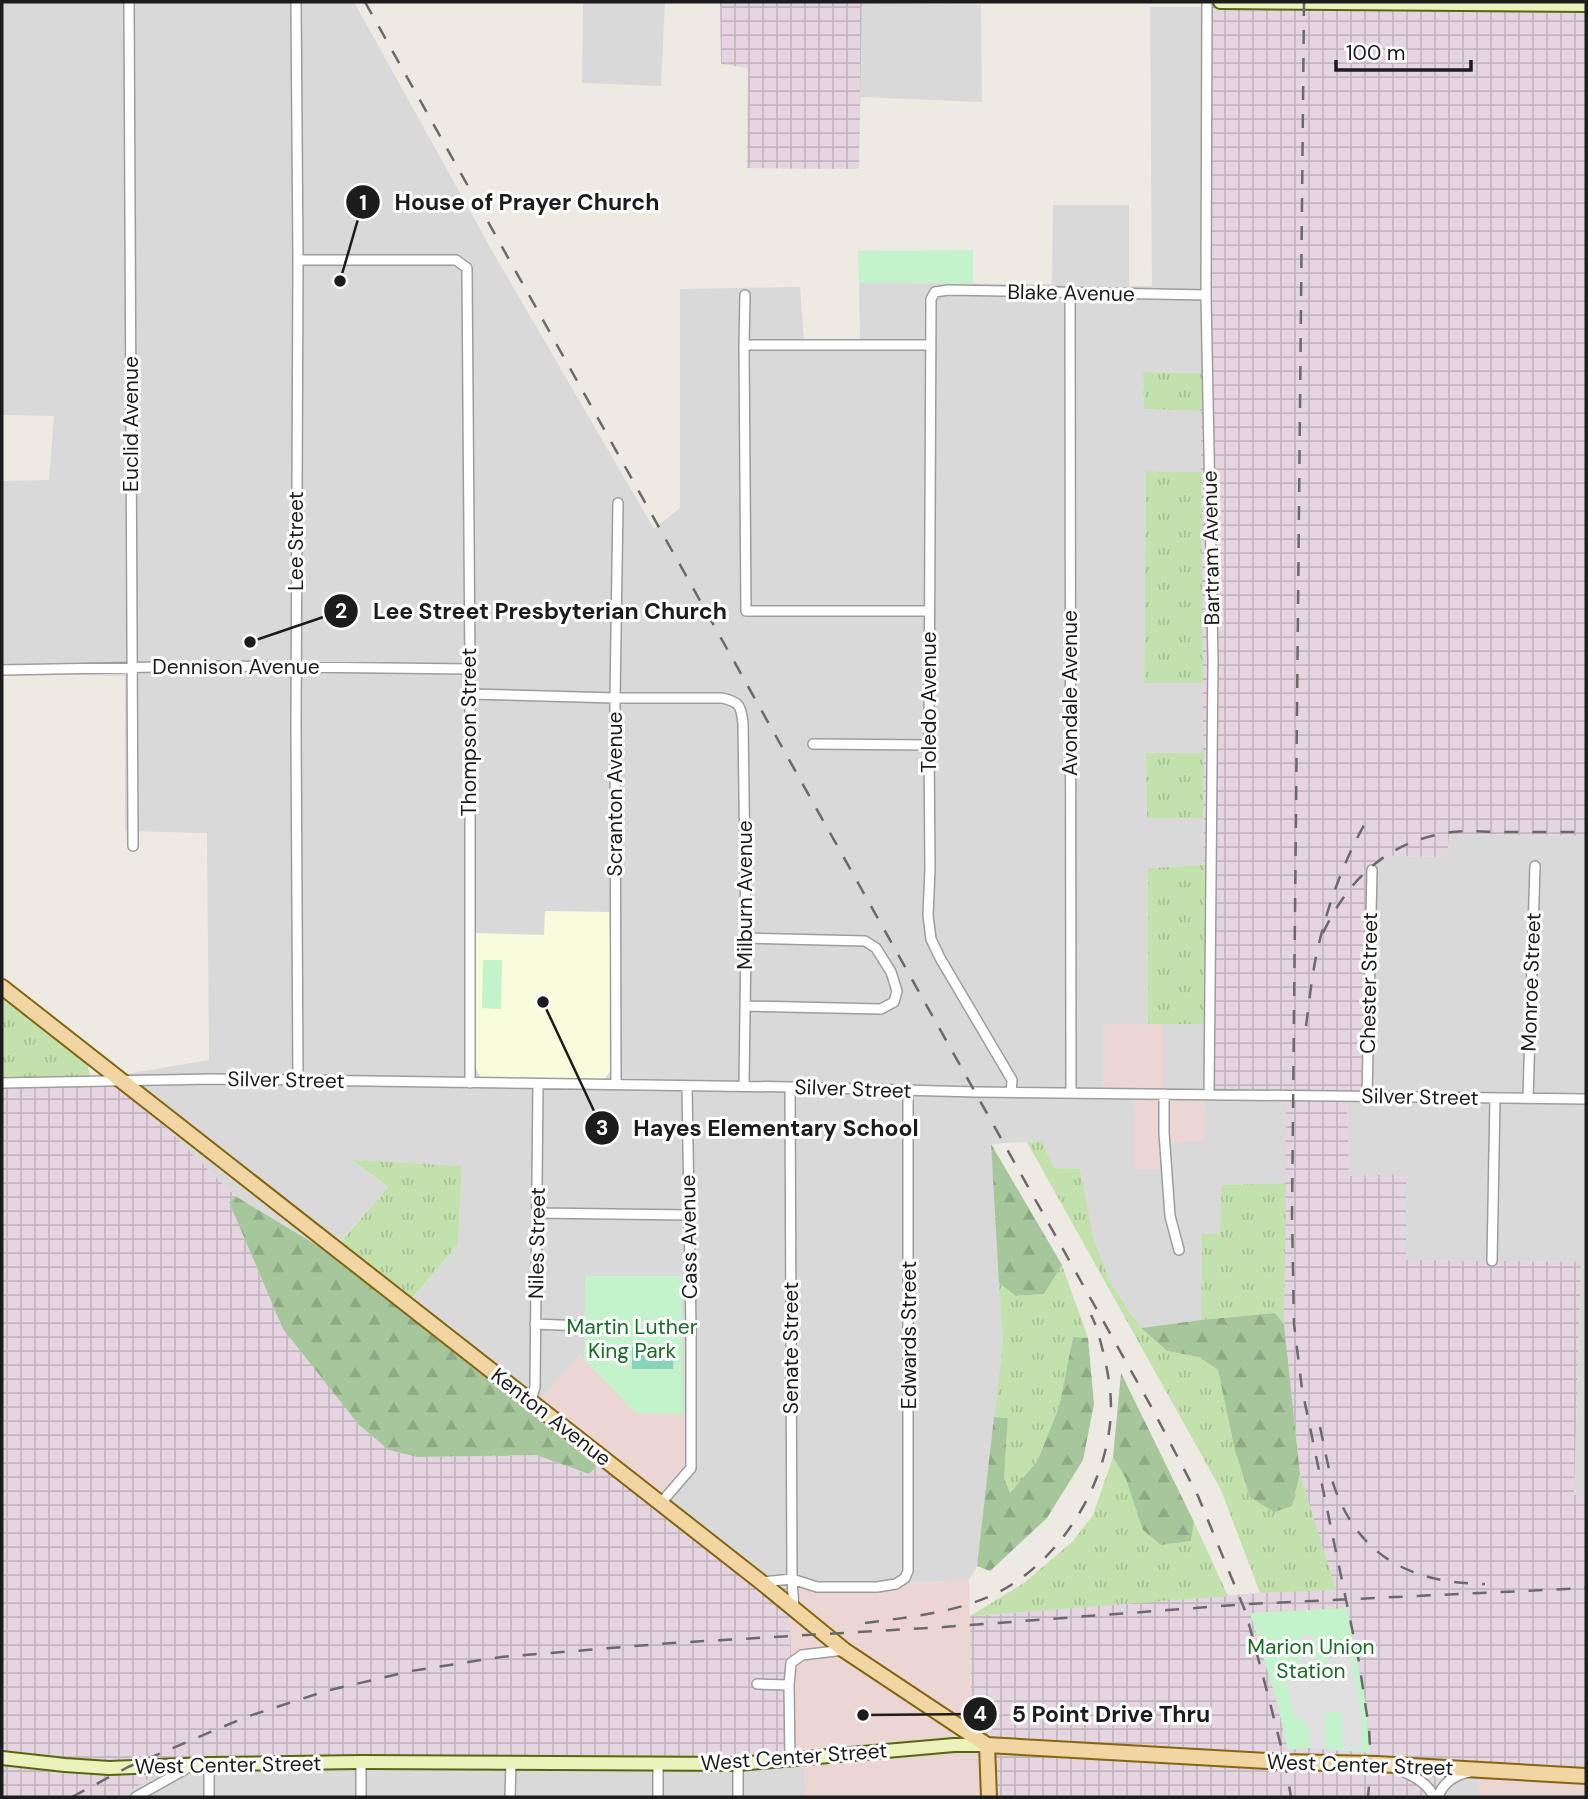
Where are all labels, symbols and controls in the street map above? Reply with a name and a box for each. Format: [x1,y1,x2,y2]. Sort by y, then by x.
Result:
scale bar [1336,28,1471,72]
text: 100 m [1346,39,1406,67]
callout: House of Prayer Church [345,180,673,224]
text: House of Prayer Church [395,187,660,217]
text: 1 [359,189,367,217]
street label: Blake Avenue [1007,278,1135,308]
street label: Euclid Avenue [117,356,145,492]
street label: Bartram Avenue [1196,470,1226,626]
street label: Lee Street [282,491,310,591]
callout: Lee Street Presbyterian Church [324,589,740,633]
text: Lee Street Presbyterian Church [373,596,727,626]
text: 2 [335,597,347,625]
street label: Avondale Avenue [1056,610,1084,776]
street label: Toledo Avenue [915,631,943,773]
street label: Thompson Street [455,648,483,816]
street label: Dennison Avenue [152,653,320,681]
street label: Scranton Avenue [601,712,629,876]
street label: Milburn Avenue [731,820,759,970]
street label: Chester Street [1354,912,1384,1054]
street label: Monroe Street [1515,912,1547,1052]
street label: Silver Street [227,1065,345,1095]
street label: Silver Street [794,1073,912,1105]
street label: Silver Street [1361,1082,1479,1112]
callout: Hayes Elementary School [584,1106,933,1150]
text: Hayes Elementary School [633,1113,919,1143]
text: 3 [596,1114,608,1142]
street label: Cass Avenue [674,1174,704,1299]
street label: Niles Street [522,1187,552,1299]
street label: Edwards Street [895,1261,923,1409]
street label: Senate Street [777,1282,805,1414]
park label: Martin Luther King Park [567,1313,698,1365]
street label: Kenton Avenue [485,1361,617,1473]
park label: Marion Union Station [1247,1633,1375,1685]
callout: 5 Point Drive Thru [962,1692,1224,1736]
text: 5 Point Drive Thru [1012,1699,1210,1729]
text: 4 [973,1700,987,1728]
street label: West Center Street [700,1737,888,1777]
street label: West Center Street [1266,1748,1454,1782]
street label: West Center Street [134,1749,322,1781]

